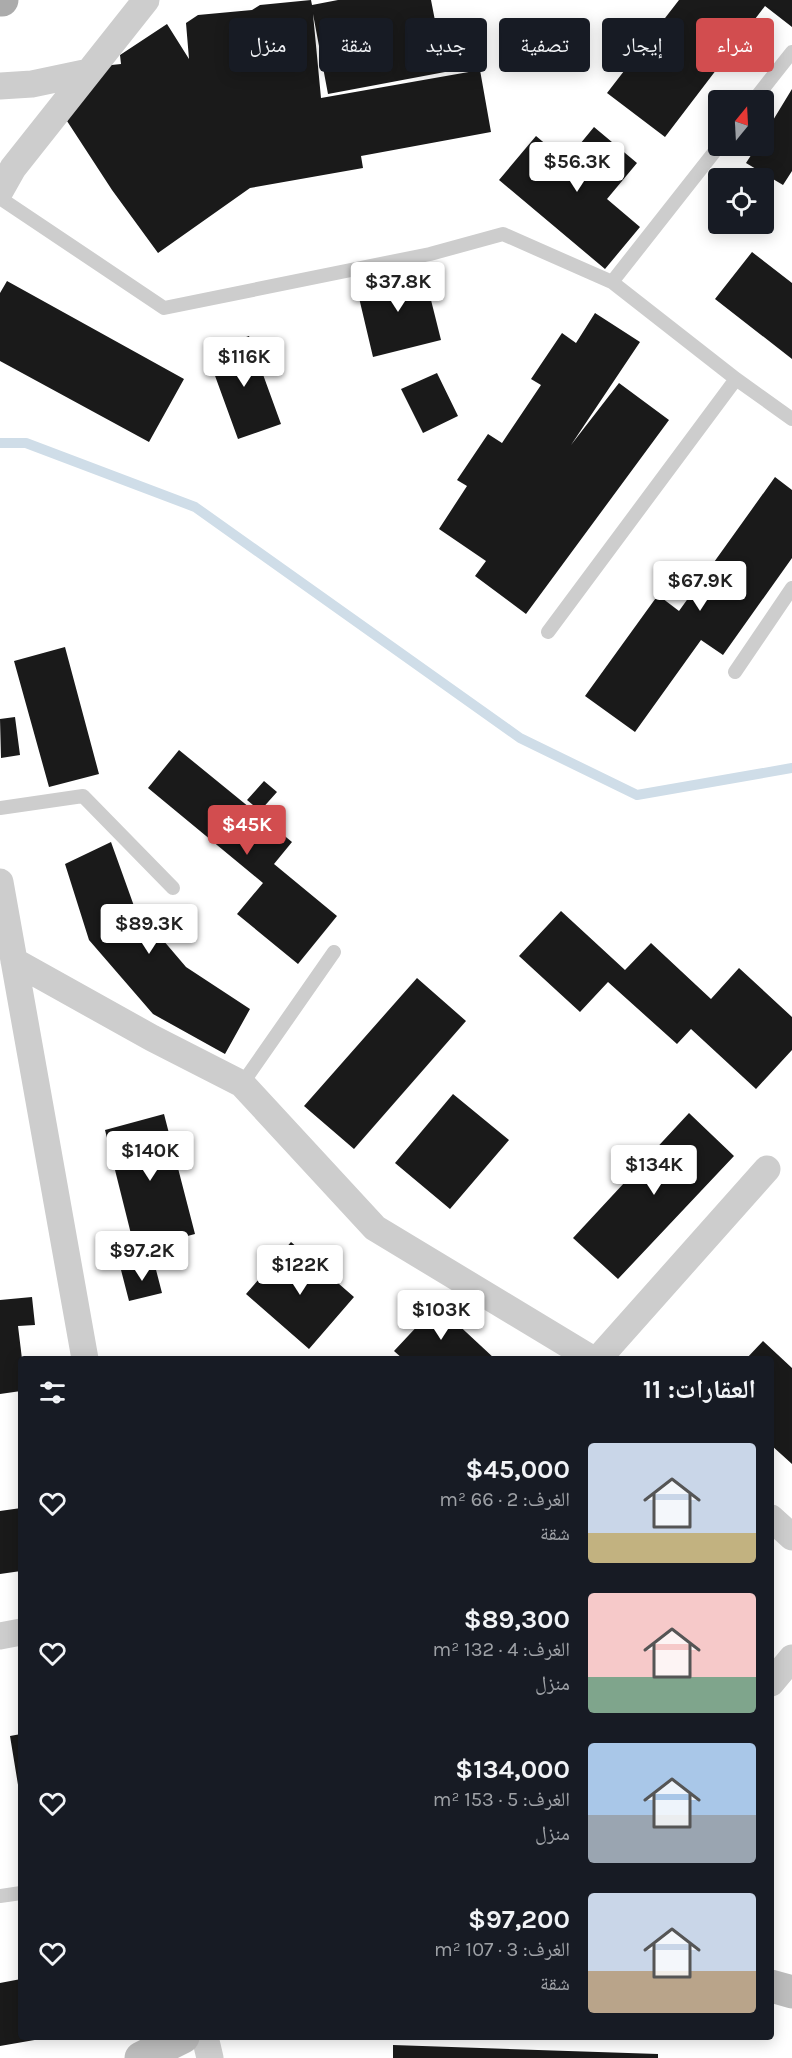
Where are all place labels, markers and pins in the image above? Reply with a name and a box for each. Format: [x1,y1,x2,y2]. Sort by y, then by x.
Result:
pin: $56.3K [528,142,626,193]
pin: $37.8K [349,262,447,313]
pin: $116K [202,337,286,388]
pin: $67.9K [651,561,749,612]
pin: $45K [211,805,283,856]
pin: $89.3K [100,904,198,955]
pin: $140K [108,1131,192,1182]
pin: $134K [612,1145,696,1196]
pin: $97.2K [93,1231,191,1282]
pin: $122K [258,1245,342,1296]
pin: $103K [399,1290,483,1341]

